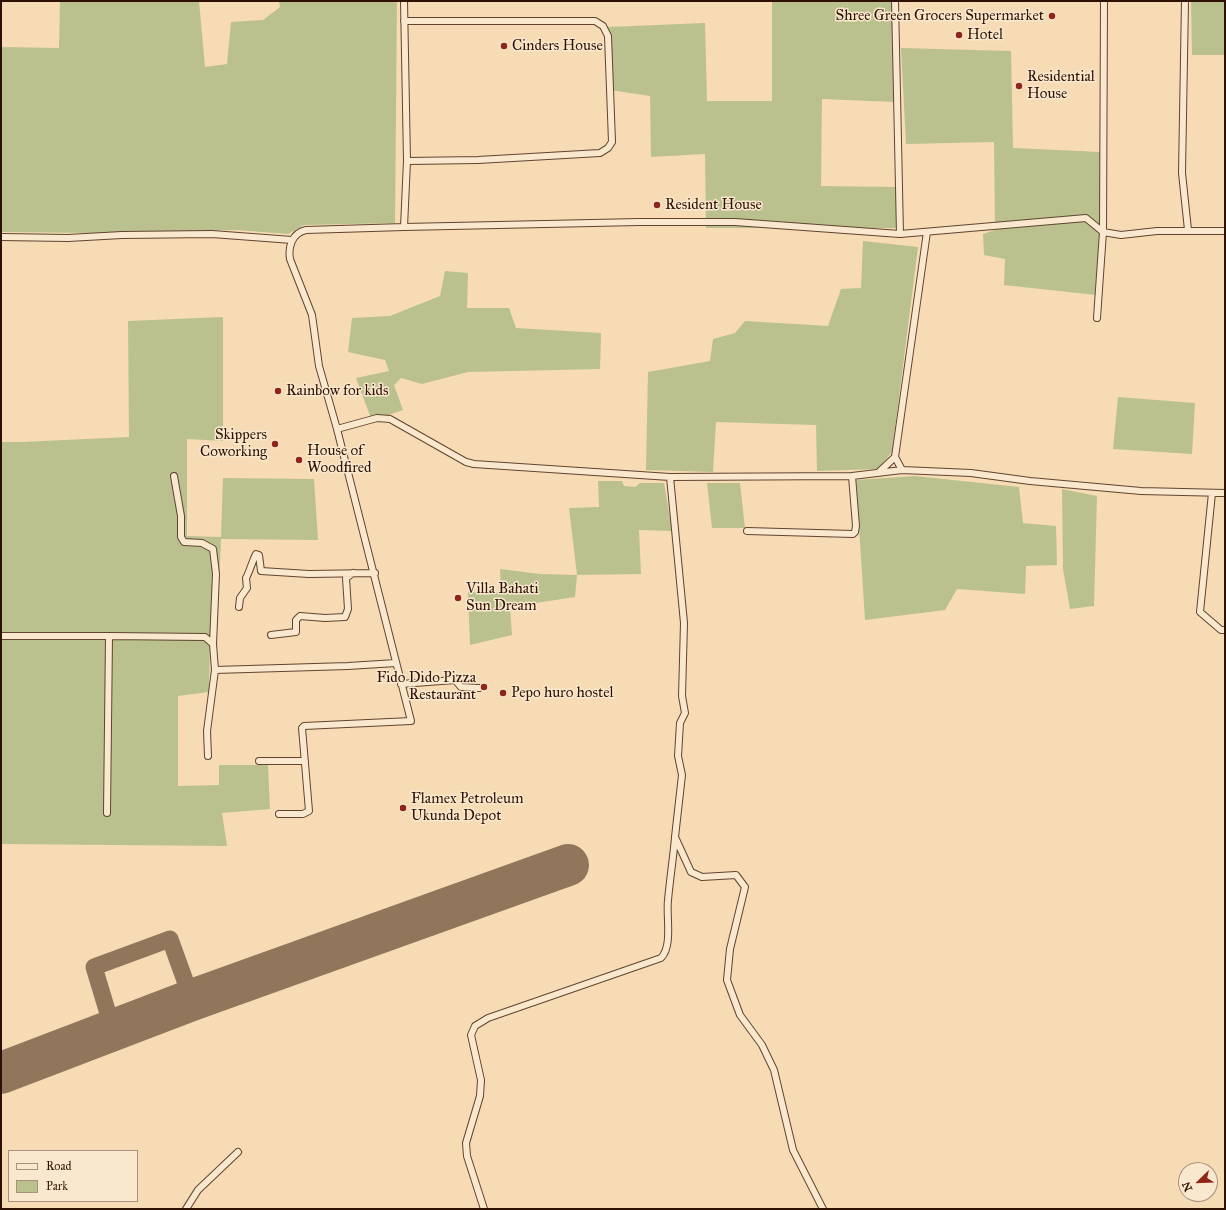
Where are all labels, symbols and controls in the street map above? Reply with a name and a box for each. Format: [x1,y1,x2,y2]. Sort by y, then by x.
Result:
place label: Shree Green Grocers Supermarket [836,7,1044,25]
marker: Shree Green Grocers Supermarket [1047,11,1057,21]
place label: Hotel [967,26,1003,44]
marker: Hotel [954,30,964,40]
place label: Cinders House [512,37,603,55]
marker: Cinders House [499,41,509,51]
place label: Residential House [1027,68,1095,103]
marker: Residential House [1014,81,1024,91]
place label: Resident House [665,196,762,214]
marker: Resident House [652,200,662,210]
place label: Rainbow for kids [286,382,388,400]
marker: Rainbow for kids [273,386,283,396]
place label: Skippers Coworking [200,426,267,461]
marker: Skippers Coworking [270,439,280,449]
place label: House of Woodfired [307,442,371,477]
marker: House of Woodfired [294,455,304,465]
place label: Villa Bahati Sun Dream [466,580,539,615]
marker: Villa Bahati Sun Dream [453,593,463,603]
place label: Fido Dido Pizza Restaurant [376,669,476,704]
marker: Fido Dido Pizza Restaurant [479,682,489,692]
place label: Pepo huro hostel [511,684,614,702]
marker: Pepo huro hostel [498,688,508,698]
place label: Flamex Petroleum Ukunda Depot [411,790,524,825]
marker: Flamex Petroleum Ukunda Depot [398,803,408,813]
legend [8,1150,138,1202]
text: Road [46,1159,72,1173]
north arrow [1178,1162,1218,1202]
text: Park [46,1179,68,1193]
text: N [1180,1180,1195,1193]

